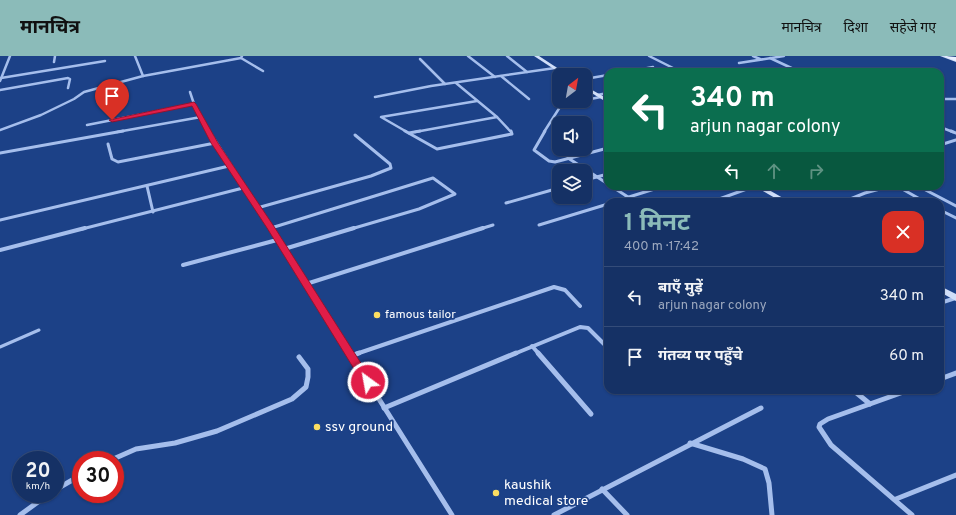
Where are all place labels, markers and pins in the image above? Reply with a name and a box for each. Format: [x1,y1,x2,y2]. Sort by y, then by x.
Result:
pin [95,79,129,120]
place label: famous tailor [385,307,456,323]
marker: famous tailor [372,310,382,320]
place label: ssv ground [325,419,393,436]
marker: ssv ground [312,422,322,432]
place label: kaushik medical store [504,477,588,510]
marker: kaushik medical store [491,488,501,498]

